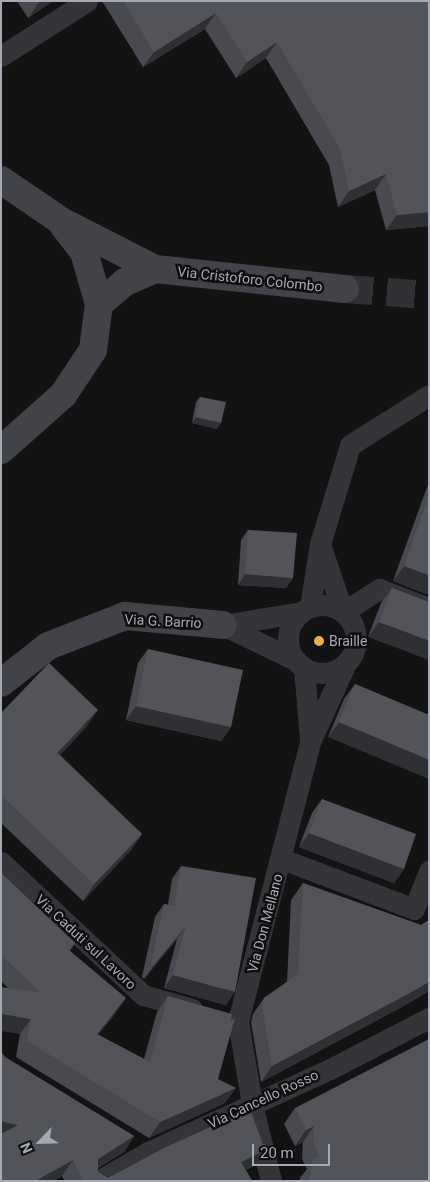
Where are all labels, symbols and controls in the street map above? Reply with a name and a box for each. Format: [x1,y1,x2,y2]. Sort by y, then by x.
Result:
street label: Via Cristoforo Colombo [177,263,323,295]
street label: Via G. Barrio [124,611,202,631]
place label: Braille [329,633,367,649]
marker: Braille [313,635,325,647]
street label: Via Don Mellano [244,872,286,974]
street label: Via Caduti sul Lavoro [32,891,140,993]
street label: Via Cancello Rosso [205,1066,321,1132]
north arrow [15,1117,65,1167]
scale bar [255,1134,332,1166]
text: N [17,1140,36,1156]
text: 20 m [260,1144,294,1162]

